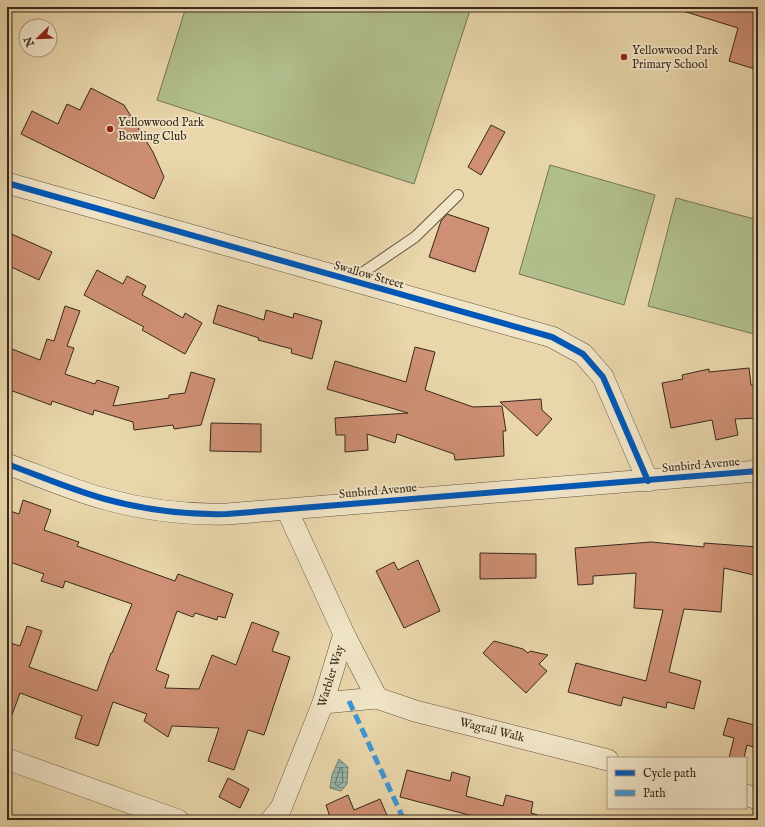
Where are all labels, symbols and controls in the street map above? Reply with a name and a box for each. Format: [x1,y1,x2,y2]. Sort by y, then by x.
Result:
north arrow [18,18,58,58]
text: N [21,34,38,50]
place label: Yellowwood Park Primary School [632,43,719,72]
marker: Yellowwood Park Primary School [619,52,629,62]
place label: Yellowwood Park Bowling Club [118,115,205,144]
marker: Yellowwood Park Bowling Club [105,124,115,134]
street label: Swallow Street [332,258,406,292]
street label: Sunbird Avenue [661,454,741,476]
street label: Sunbird Avenue [338,480,418,502]
street label: Warbler Way [314,643,348,709]
street label: Wagtail Walk [458,715,527,745]
legend [607,757,747,809]
text: Cycle path [643,766,697,782]
text: Path [643,786,666,801]

